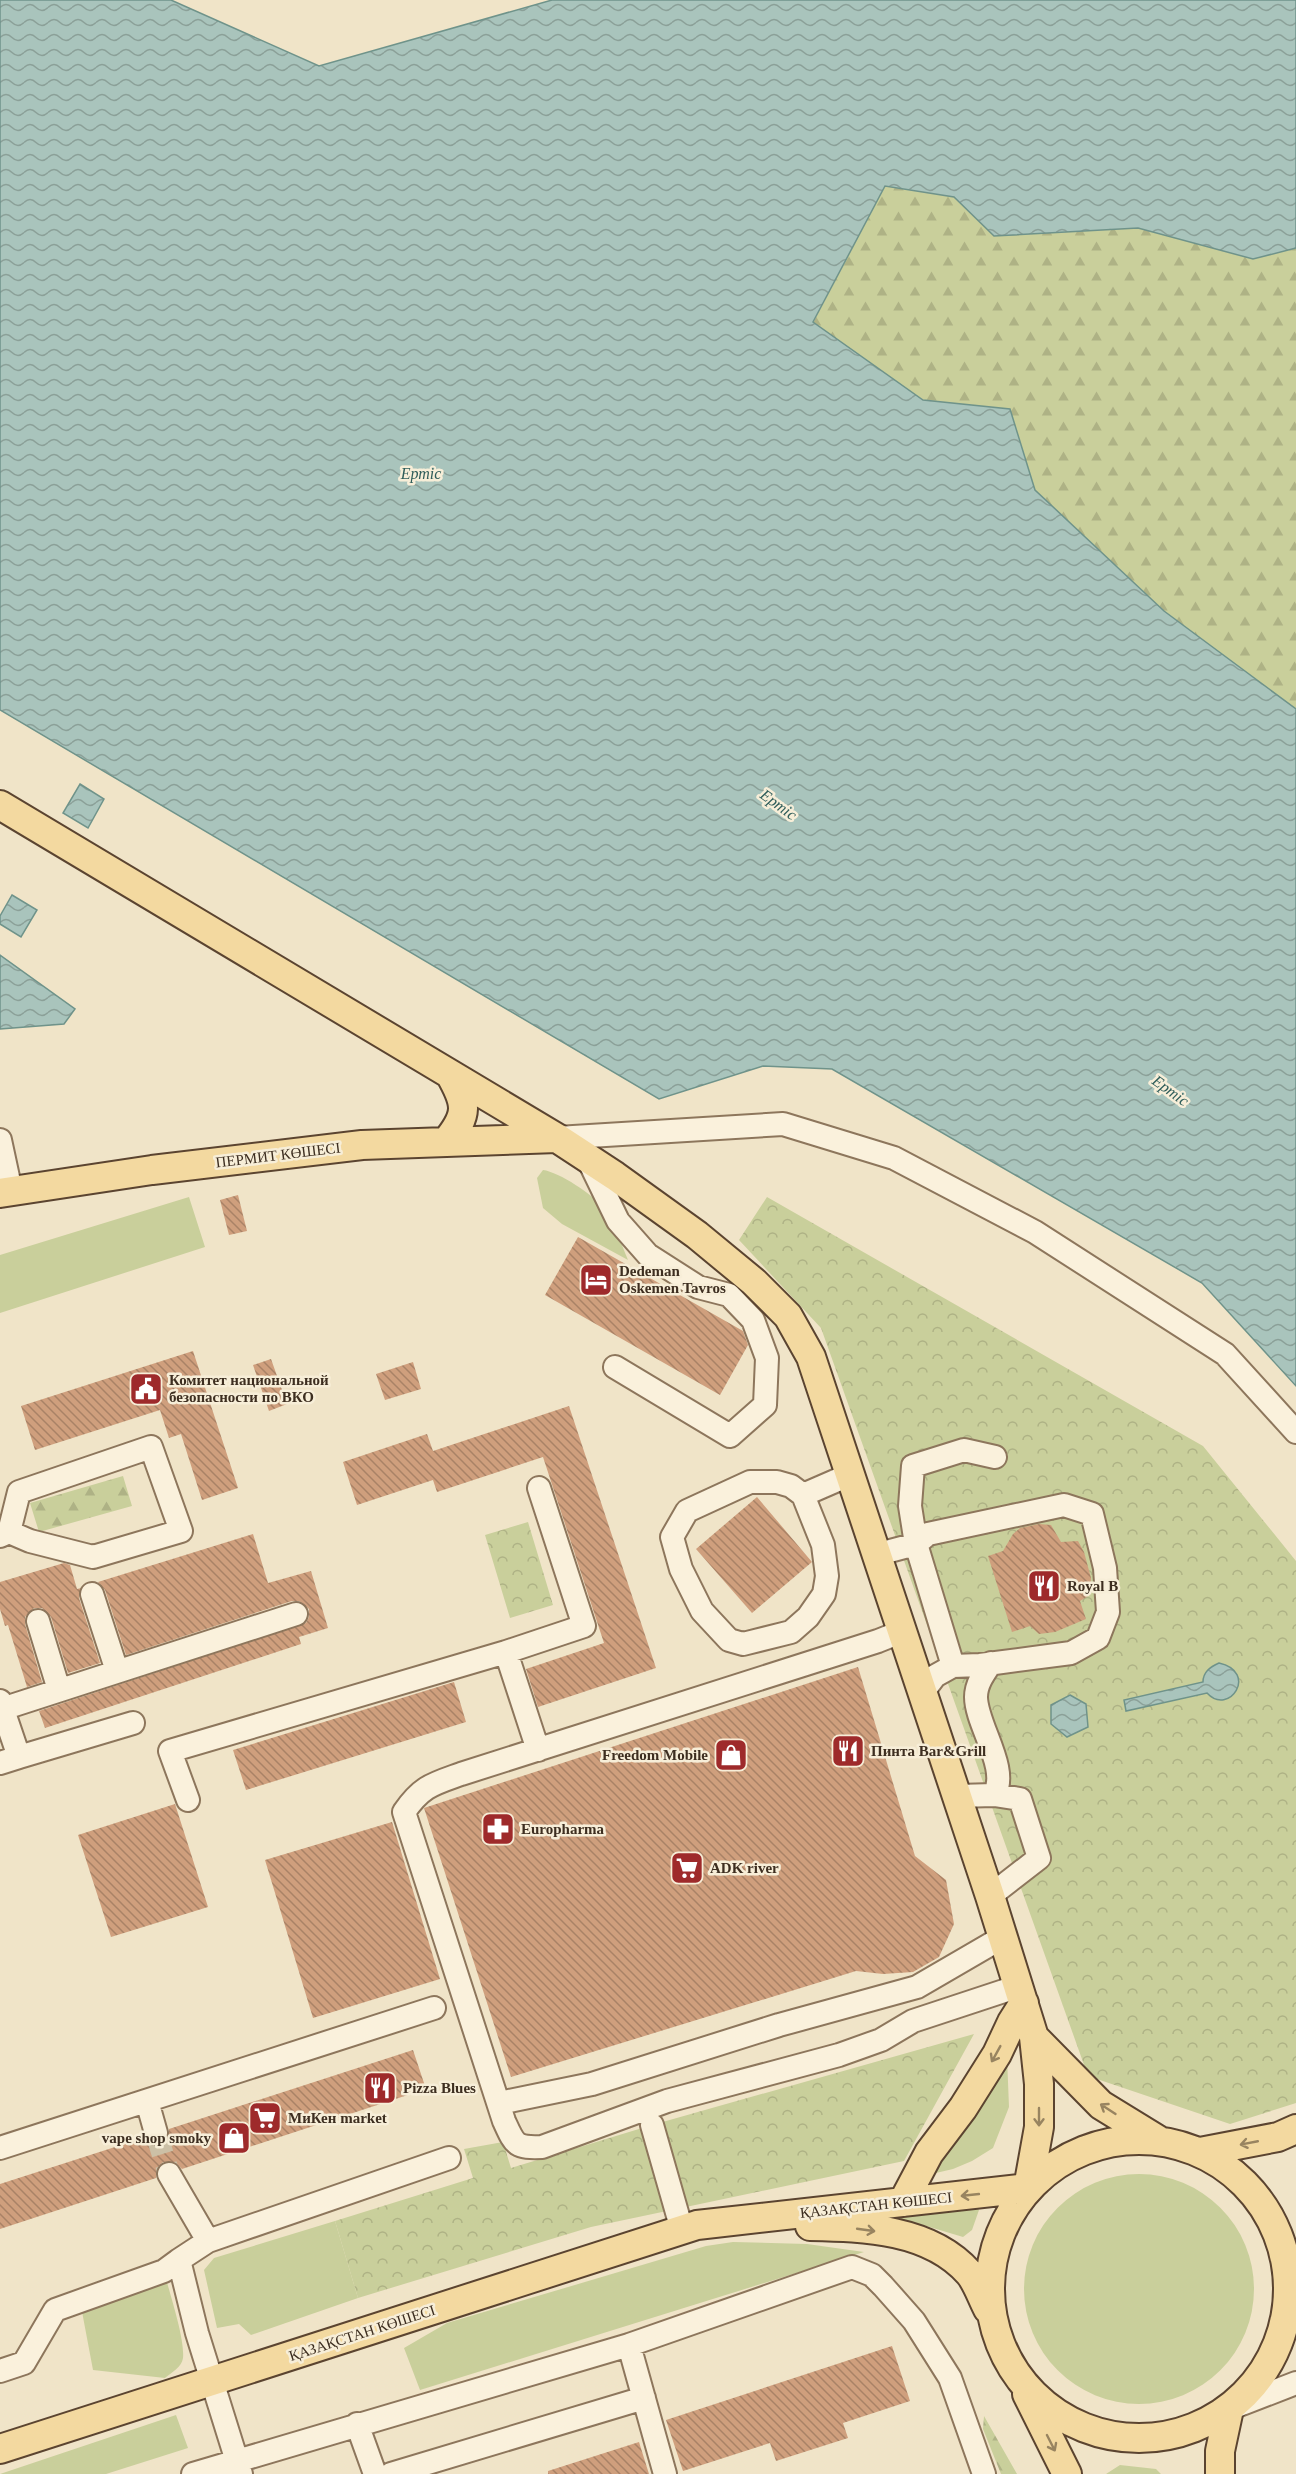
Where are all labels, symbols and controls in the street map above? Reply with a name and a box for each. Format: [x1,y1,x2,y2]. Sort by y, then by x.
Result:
water label: Ертіс [400,465,441,483]
water label: Ертіс [756,785,800,824]
water label: Ертіс [1148,1071,1192,1110]
street label: ПЕРМИТ КӨШЕСІ [215,1139,341,1171]
hotel icon: Dedeman Oskemen Tavros [578,1262,614,1298]
place label: Dedeman Oskemen Tavros [619,1263,726,1296]
public building icon: Комитет национальной безопасности по ВКО [128,1371,164,1407]
place label: Комитет национальной безопасности по ВКО [169,1372,329,1405]
restaurant icon: Royal B [1026,1568,1062,1604]
place label: Royal B [1067,1578,1118,1594]
restaurant icon: Пинта Bar&Grill [830,1733,866,1769]
shop icon: Freedom Mobile [713,1737,749,1773]
place label: Пинта Bar&Grill [871,1743,986,1759]
place label: Freedom Mobile [602,1747,708,1763]
pharmacy icon: Europharma [480,1811,516,1847]
place label: Europharma [521,1821,605,1837]
supermarket icon: ADK river [669,1850,705,1886]
place label: ADK river [710,1860,779,1876]
one-way arrow [990,2045,1002,2062]
restaurant icon: Pizza Blues [362,2070,398,2106]
place label: Pizza Blues [403,2080,476,2096]
supermarket icon: МиКен market [247,2100,283,2136]
one-way arrow [1100,2103,1117,2115]
one-way arrow [1033,2106,1045,2126]
place label: МиКен market [288,2110,387,2126]
shop icon: vape shop smoky [216,2120,252,2156]
place label: vape shop smoky [102,2130,211,2146]
one-way arrow [1239,2138,1259,2149]
street label: ҚАЗАҚСТАН КӨШЕСІ [799,2189,953,2221]
one-way arrow [961,2189,981,2200]
one-way arrow [856,2224,876,2235]
street label: ҚАЗАҚСТАН КӨШЕСІ [287,2302,437,2364]
one-way arrow [1046,2433,1057,2451]

